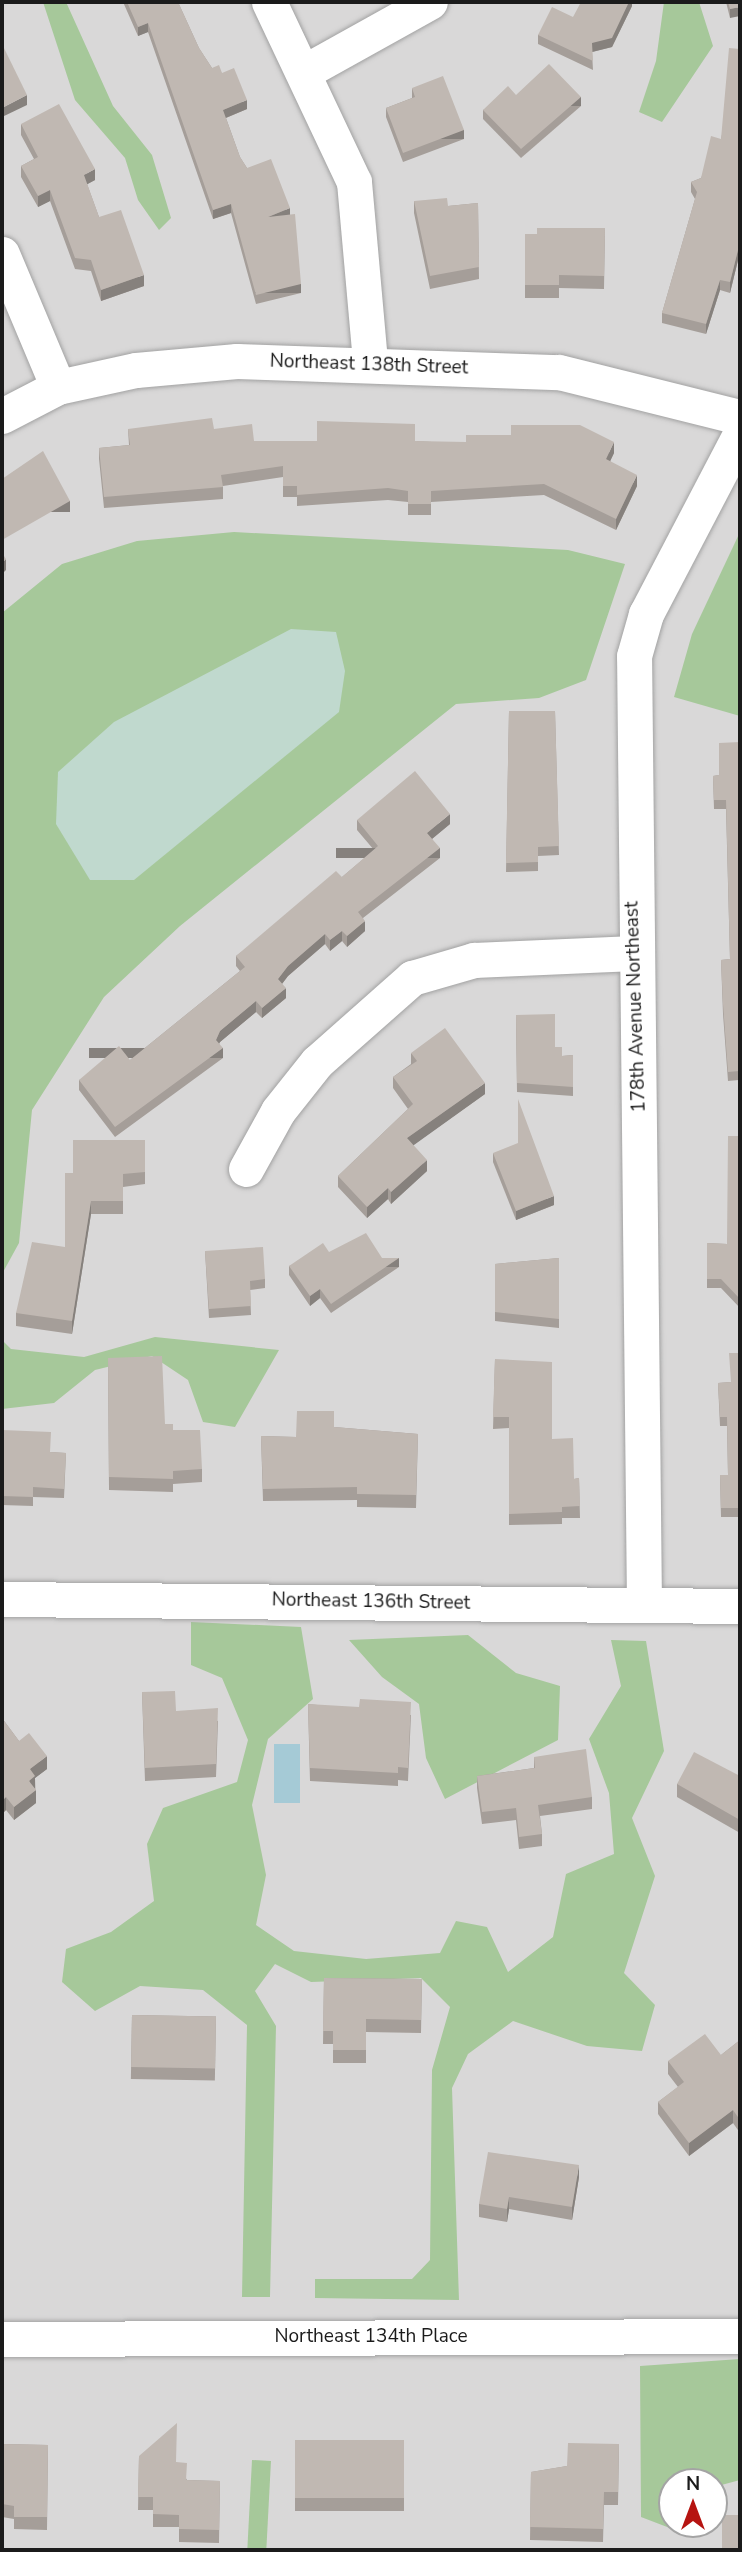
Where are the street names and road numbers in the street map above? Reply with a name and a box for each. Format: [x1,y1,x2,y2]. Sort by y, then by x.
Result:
street label: Northeast 138th Street [269,350,469,380]
street label: 178th Avenue Northeast [621,901,651,1113]
street label: Northeast 136th Street [272,1589,470,1615]
street label: Northeast 134th Place [274,2326,468,2348]

